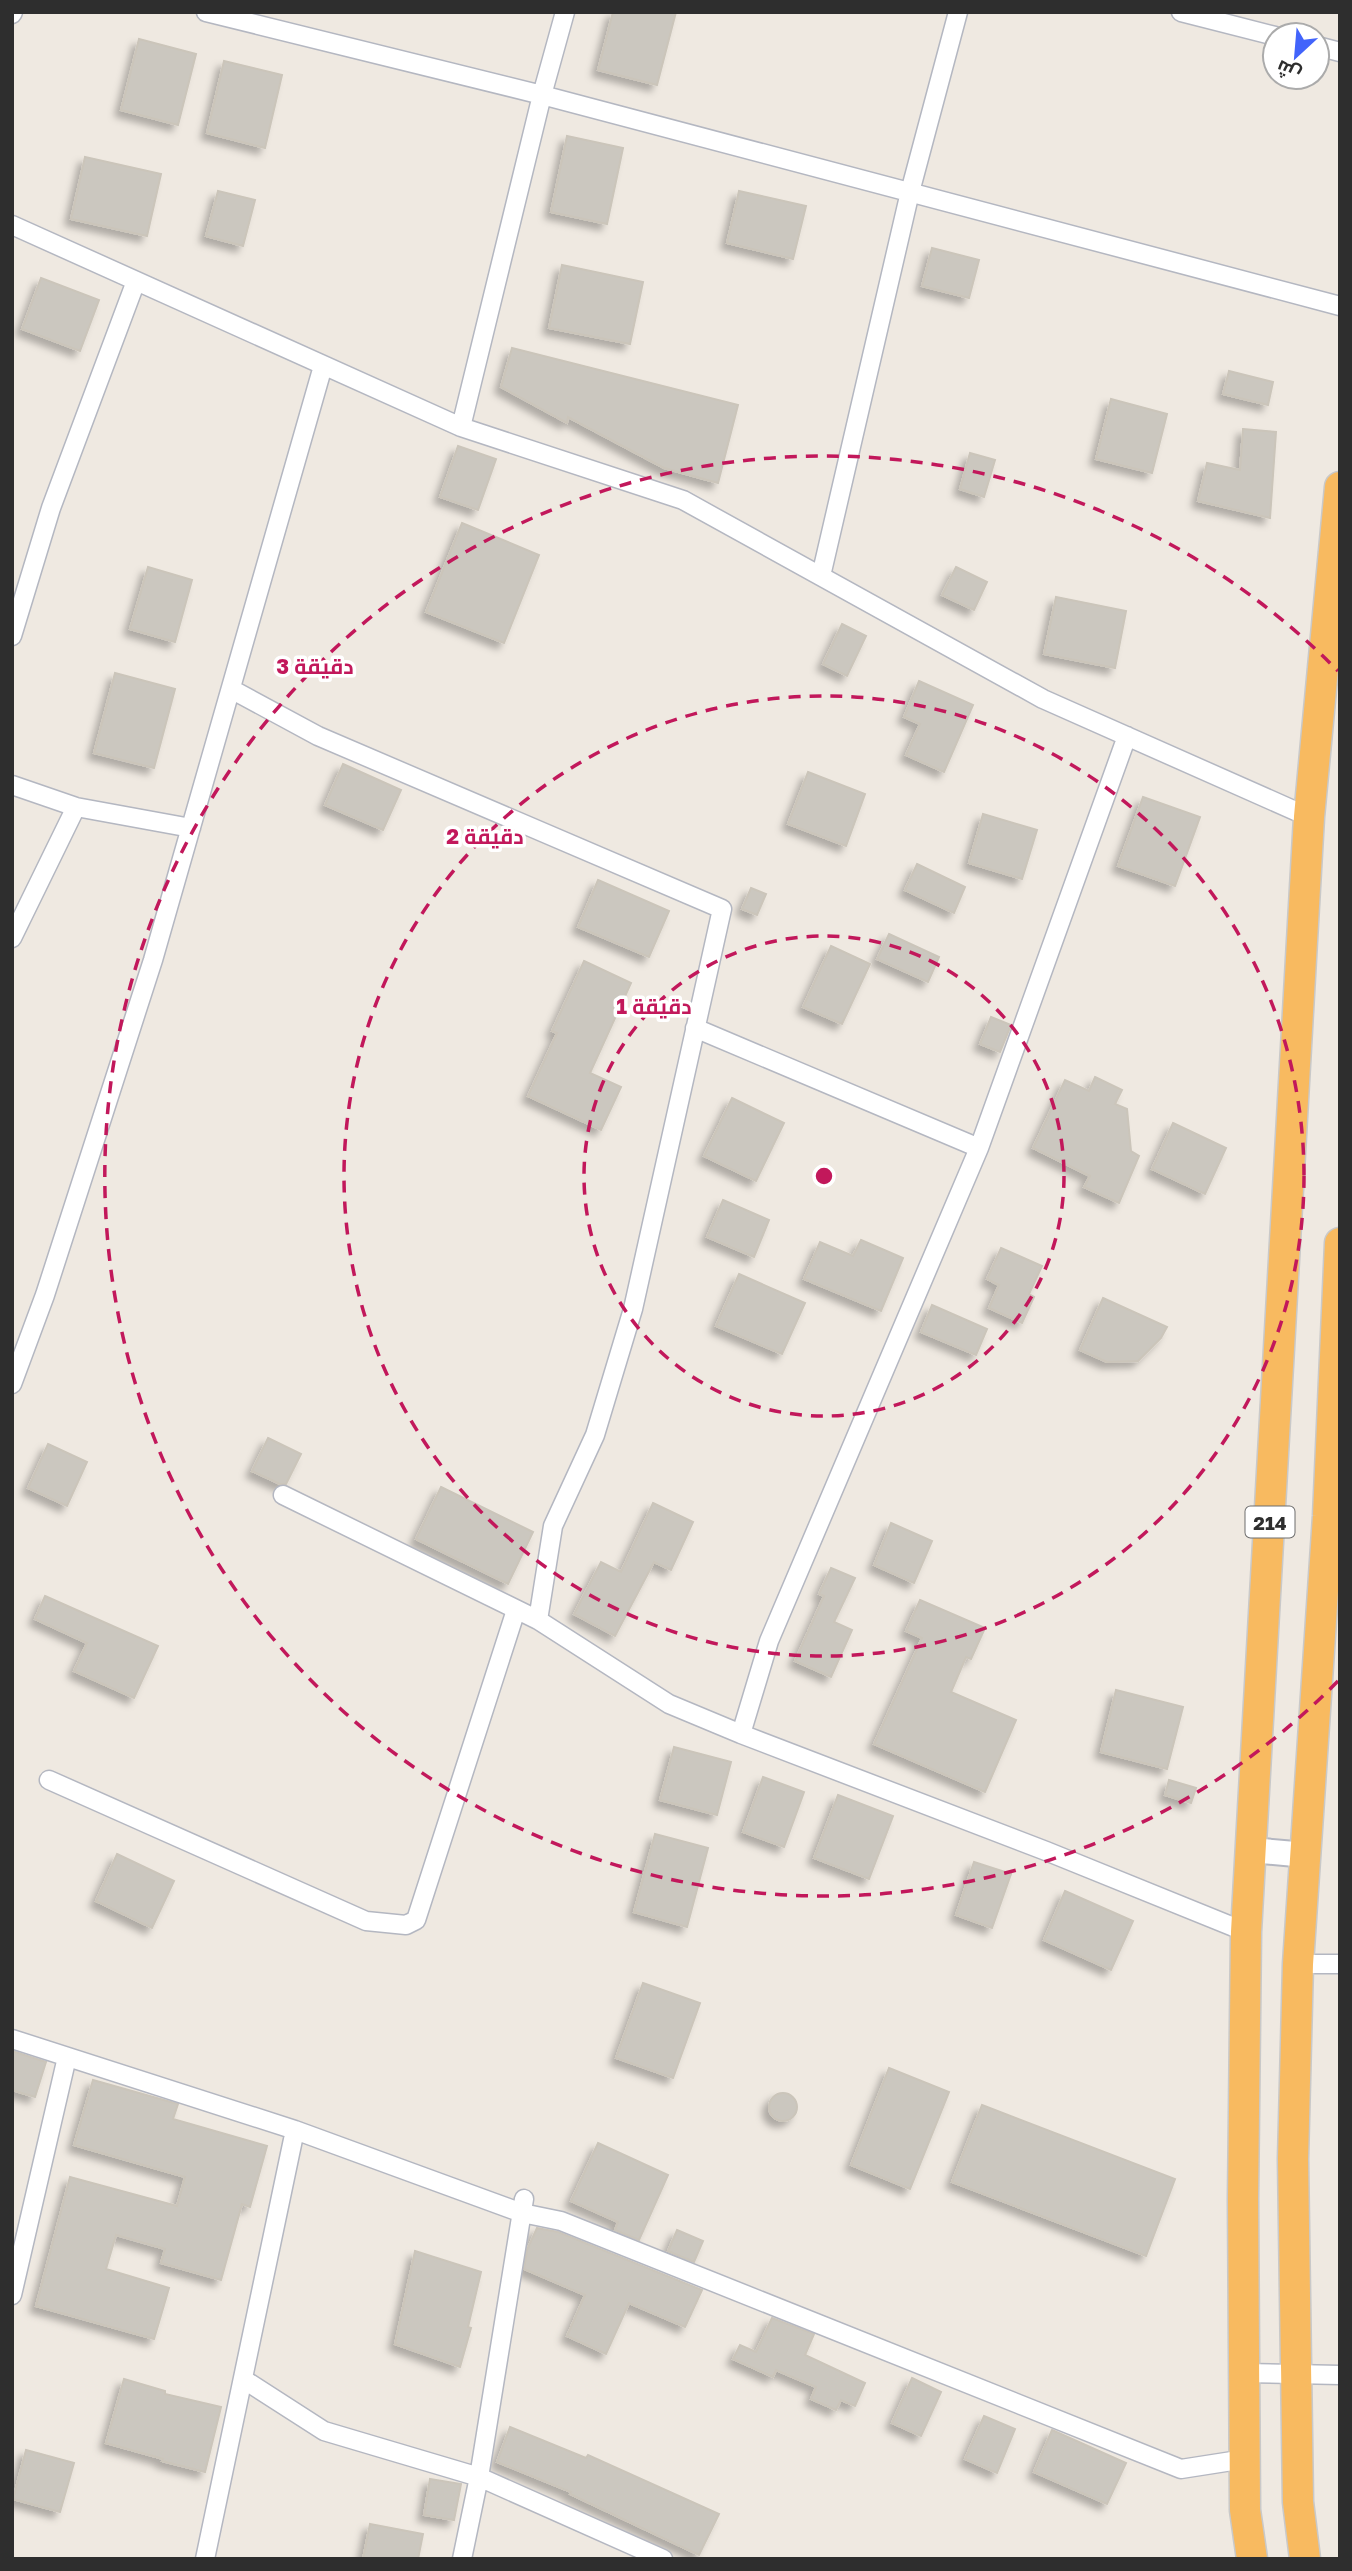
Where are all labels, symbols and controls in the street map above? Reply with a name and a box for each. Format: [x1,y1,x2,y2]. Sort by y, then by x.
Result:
north arrow [1261,21,1331,91]
text: ش [1272,55,1305,87]
text: 3 دقيقة [276,653,354,679]
text: 2 دقيقة [446,823,524,849]
text: 1 دقيقة [616,993,692,1019]
centre of rings [812,1164,836,1188]
road number: 214 [1246,1506,1294,1538]

